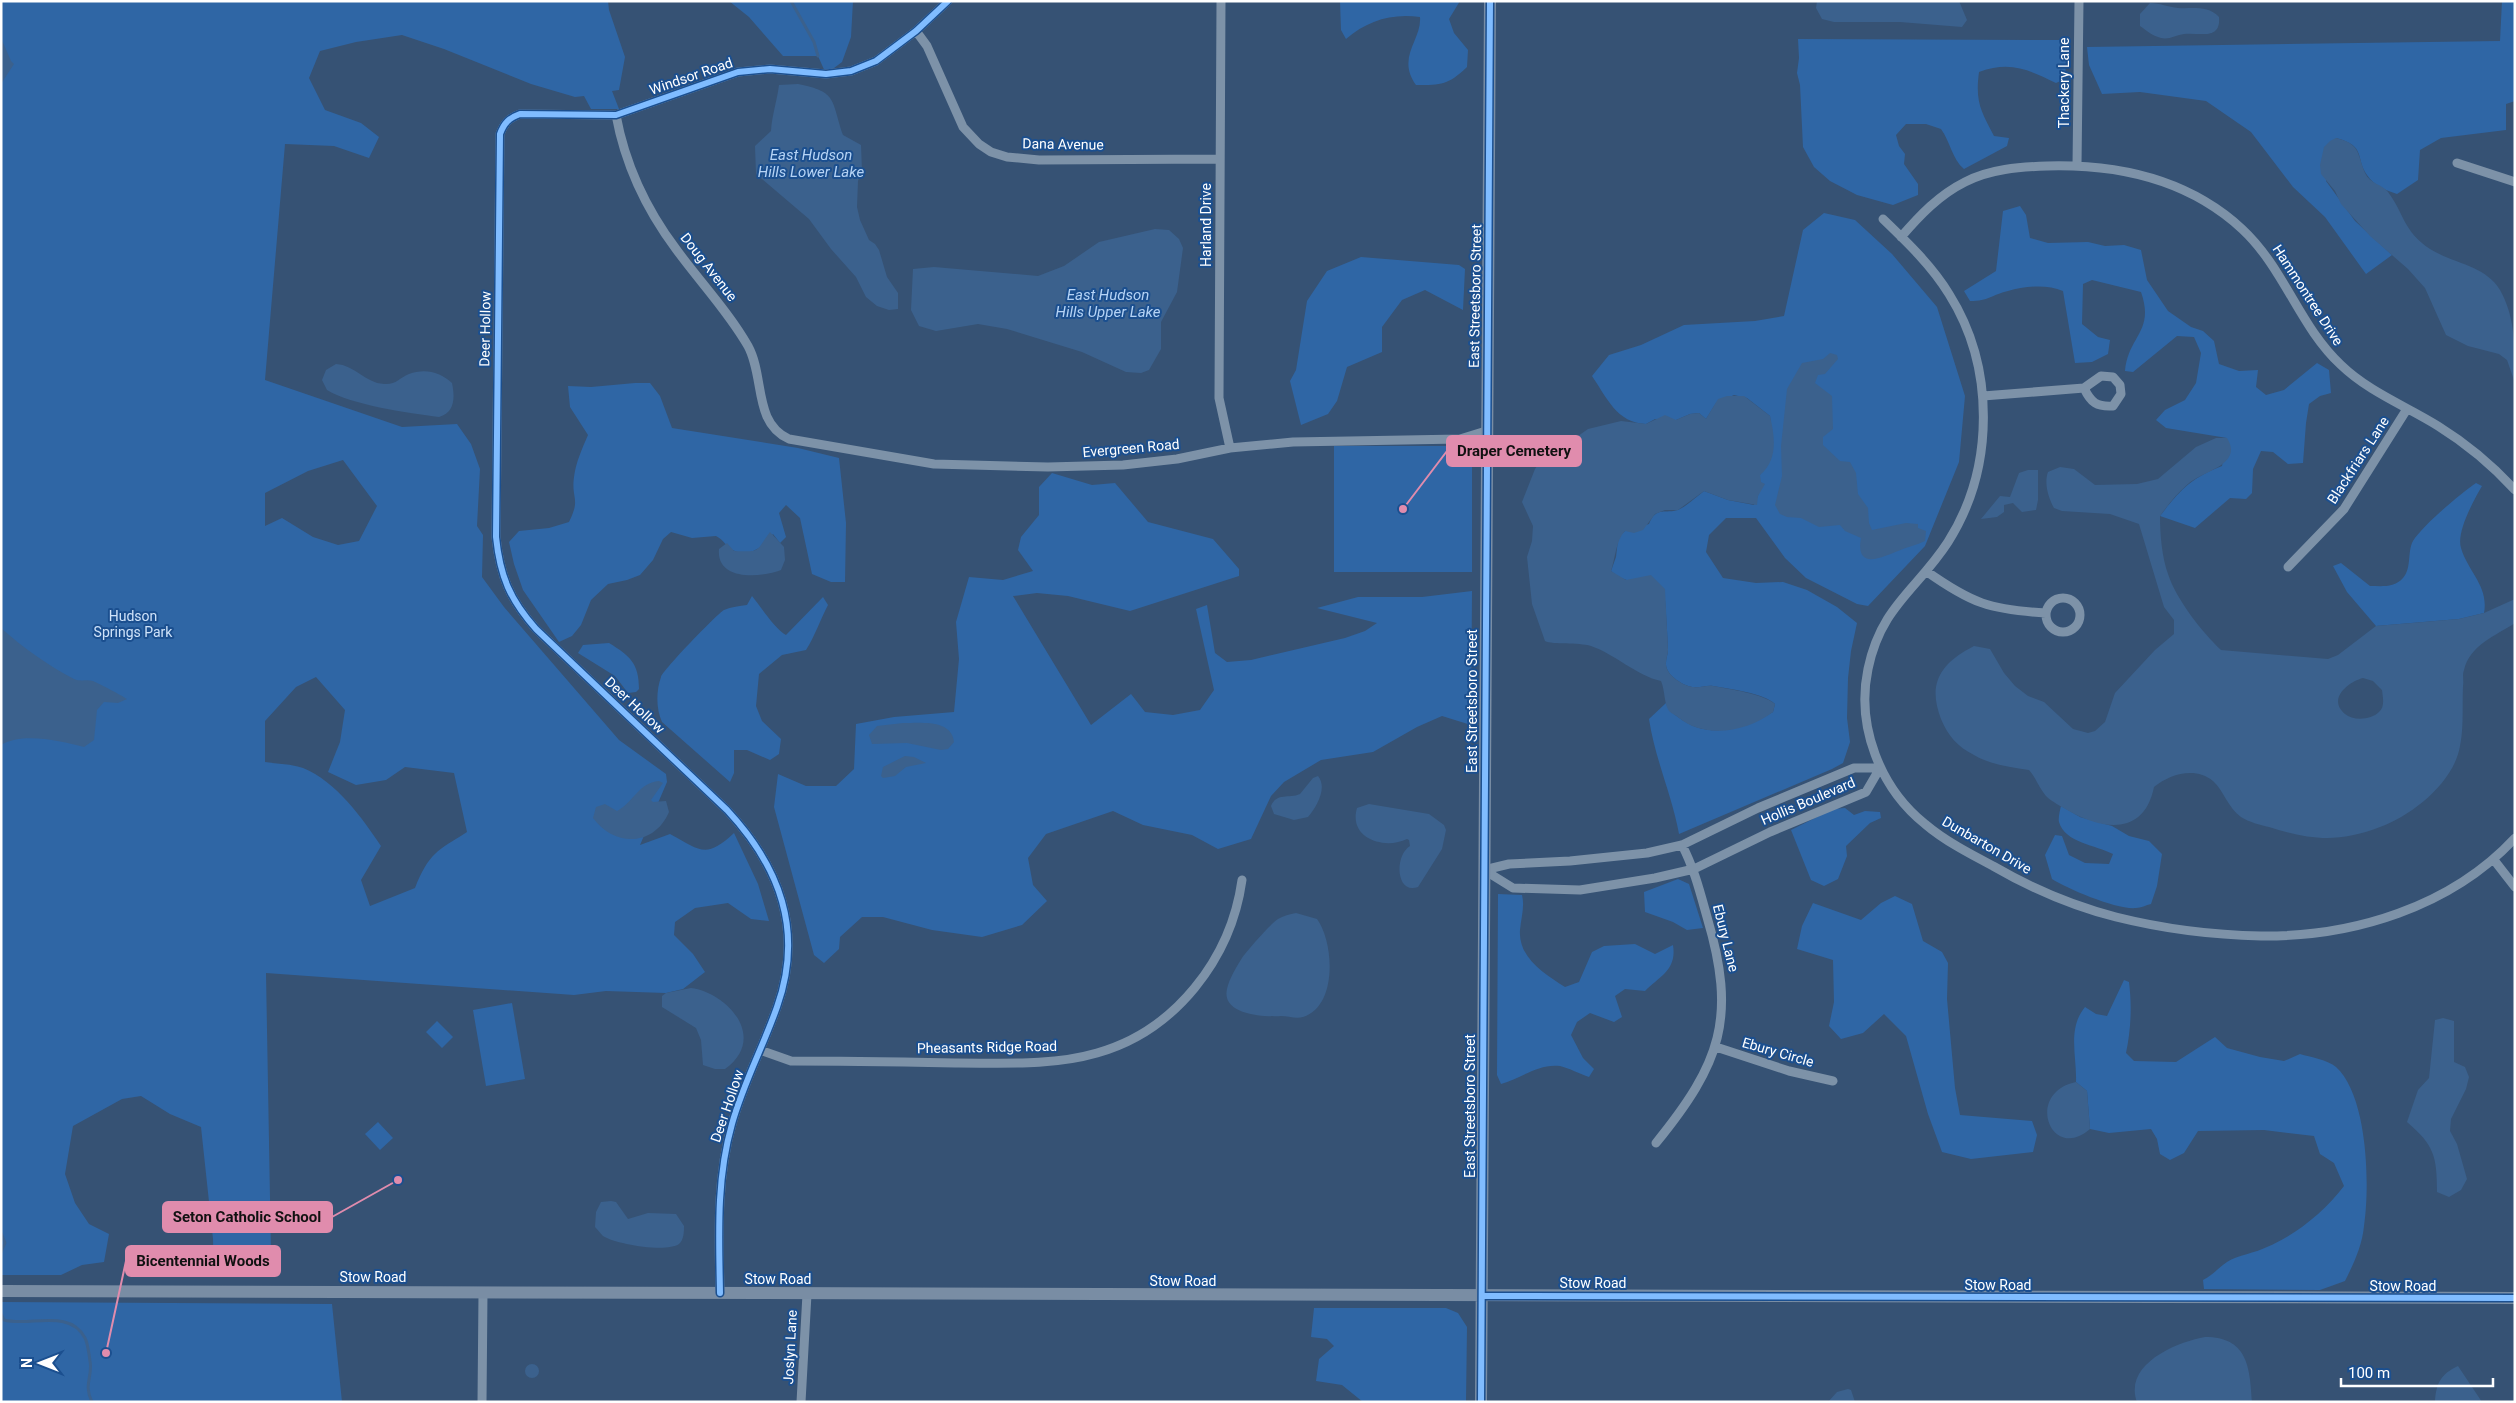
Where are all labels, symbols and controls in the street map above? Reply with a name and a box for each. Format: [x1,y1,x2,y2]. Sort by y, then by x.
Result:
street label: Thackery Lane [2056,38,2072,128]
street label: Windsor Road [647,54,735,98]
street label: Dana Avenue [1022,135,1104,153]
water label: East Hudson Hills Lower Lake [758,146,864,181]
street label: Harland Drive [1198,183,1214,267]
street label: East Streetsboro Street [1466,224,1484,368]
street label: Doug Avenue [677,230,741,304]
street label: Hammontree Drive [2269,242,2347,348]
water label: East Hudson Hills Upper Lake [1056,286,1161,321]
street label: Deer Hollow [476,291,494,367]
street label: Blackfriars Lane [2324,413,2392,507]
street label: Evergreen Road [1082,436,1180,460]
callout: Draper Cemetery [1447,436,1581,466]
text: Draper Cemetery [1457,442,1572,460]
park label: Hudson Springs Park [94,608,173,640]
street label: East Streetsboro Street [1464,629,1480,773]
street label: Deer Hollow [602,673,668,737]
street label: Hollis Boulevard [1758,774,1858,828]
street label: Dunbarton Drive [1940,813,2034,877]
street label: Ebury Lane [1710,903,1742,973]
street label: East Streetsboro Street [1462,1034,1478,1178]
street label: Ebury Circle [1740,1034,1816,1070]
street label: Pheasants Ridge Road [917,1038,1057,1056]
street label: Deer Hollow [707,1067,747,1144]
callout: Seton Catholic School [163,1202,332,1232]
text: Seton Catholic School [173,1208,321,1226]
callout: Bicentennial Woods [126,1246,280,1276]
text: Bicentennial Woods [136,1252,270,1270]
street label: Stow Road [340,1269,406,1285]
street label: Stow Road [745,1271,811,1287]
street label: Stow Road [1150,1273,1216,1289]
street label: Stow Road [1560,1275,1626,1291]
street label: Stow Road [1965,1277,2031,1293]
street label: Stow Road [2370,1278,2436,1294]
street label: Joslyn Lane [780,1309,800,1385]
north arrow [15,1338,65,1388]
scale bar [2341,1356,2494,1388]
text: N [19,1358,35,1368]
text: 100 m [2348,1364,2390,1382]

